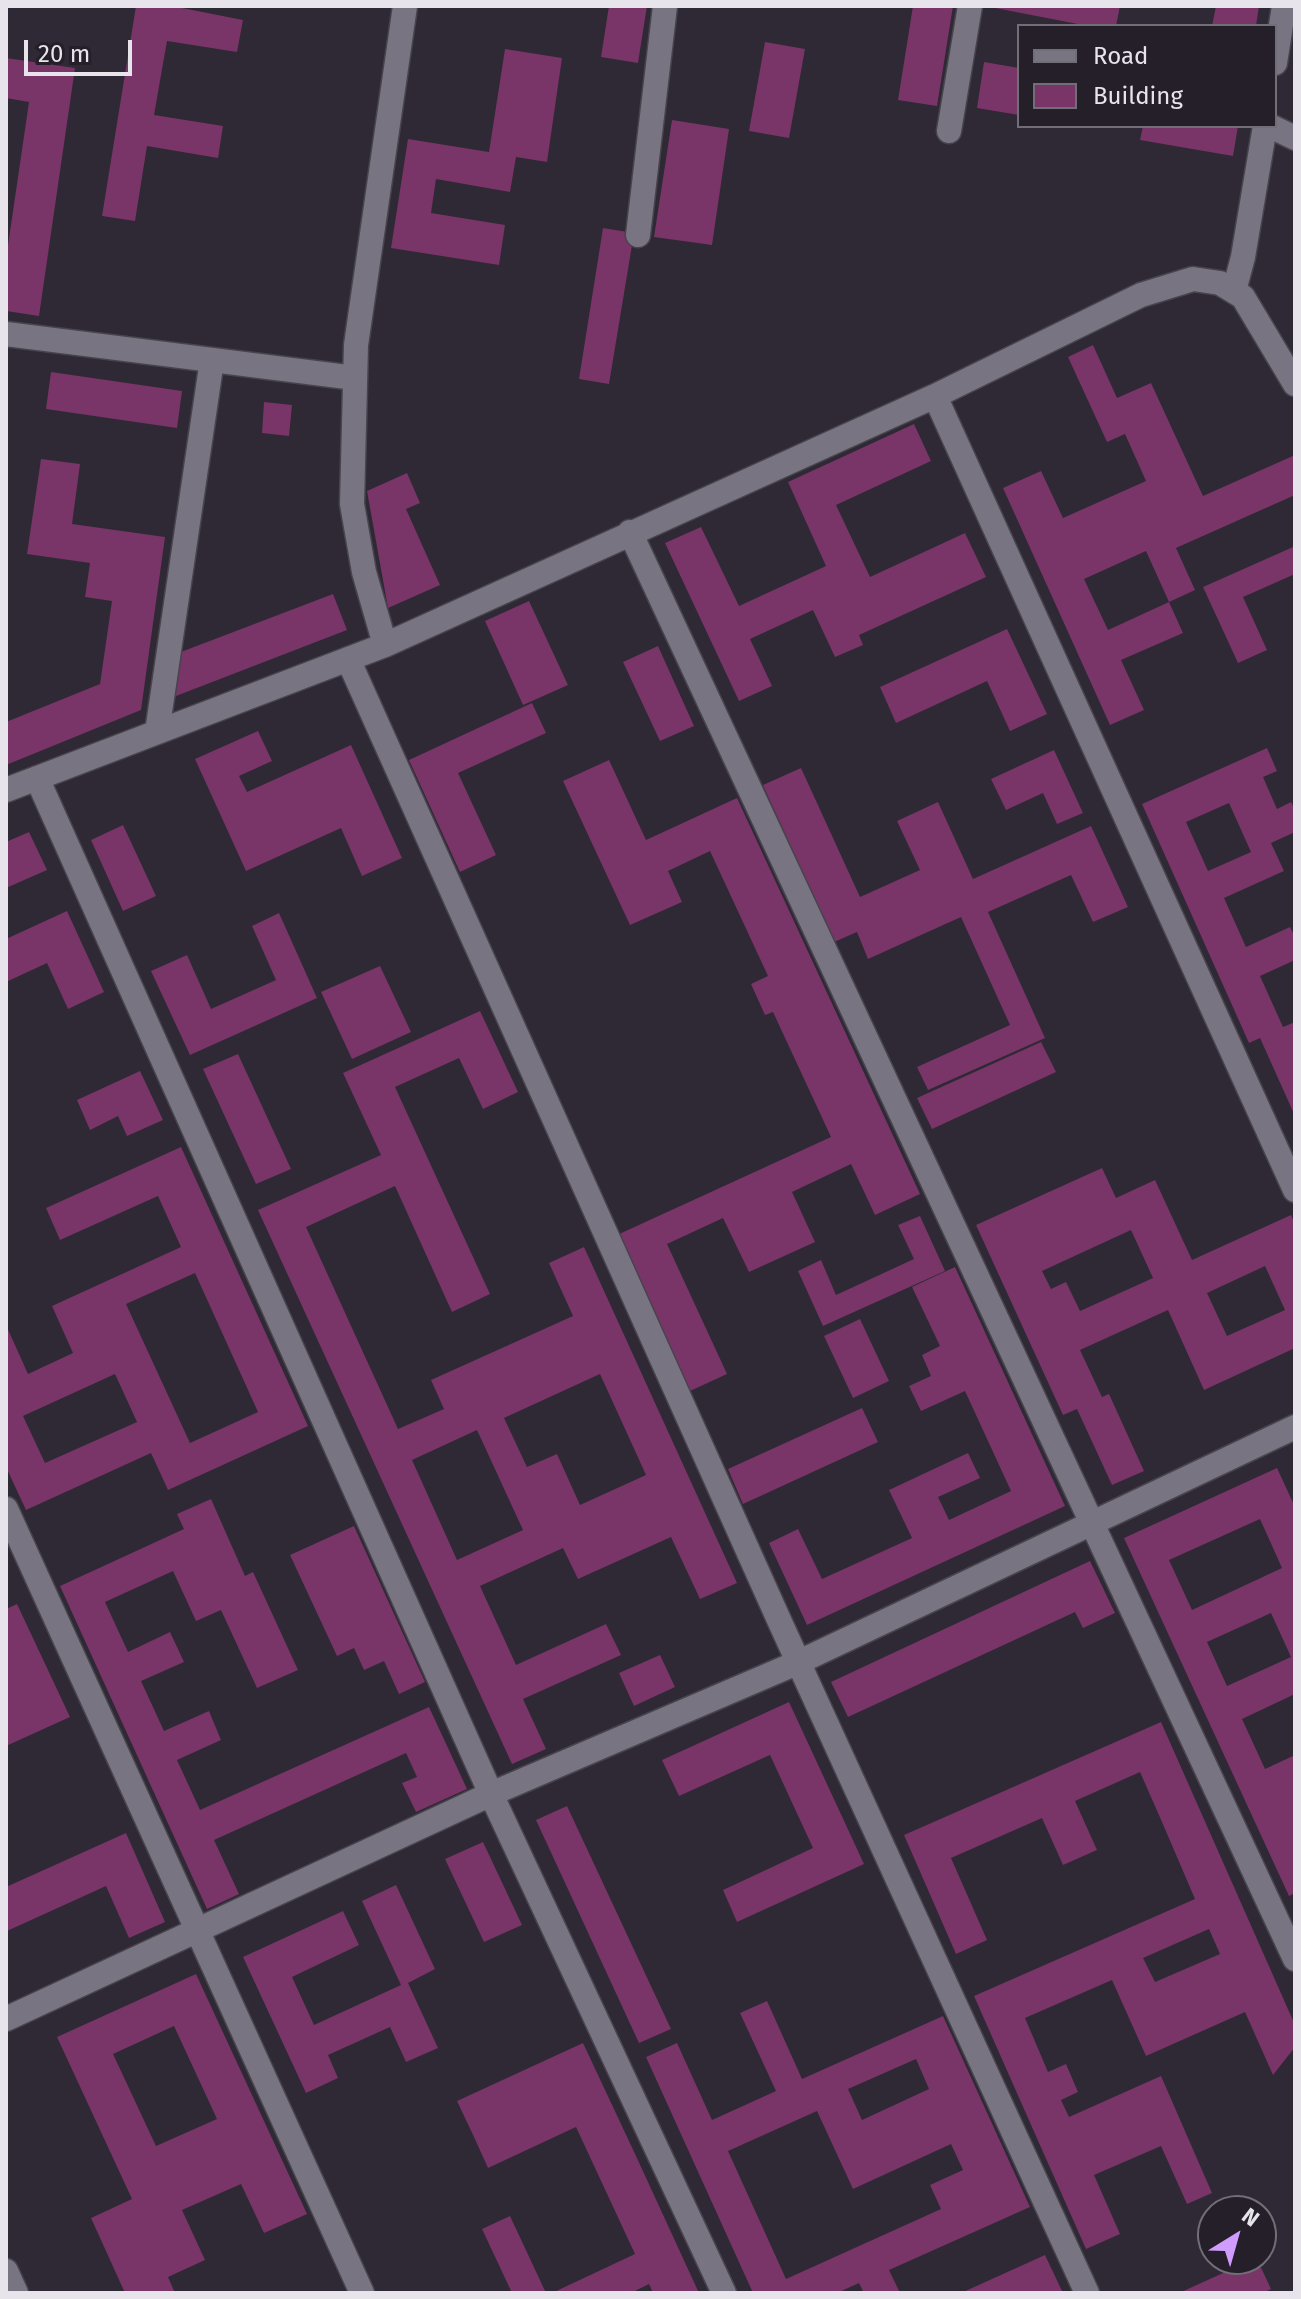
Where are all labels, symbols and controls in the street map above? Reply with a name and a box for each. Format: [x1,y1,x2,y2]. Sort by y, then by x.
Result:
scale bar [28,24,136,74]
legend [1017,24,1277,128]
text: 20 m [38,40,90,68]
text: Road [1093,42,1148,70]
text: Building [1093,82,1183,110]
north arrow [1197,2195,1277,2275]
text: N [1237,2202,1264,2232]

